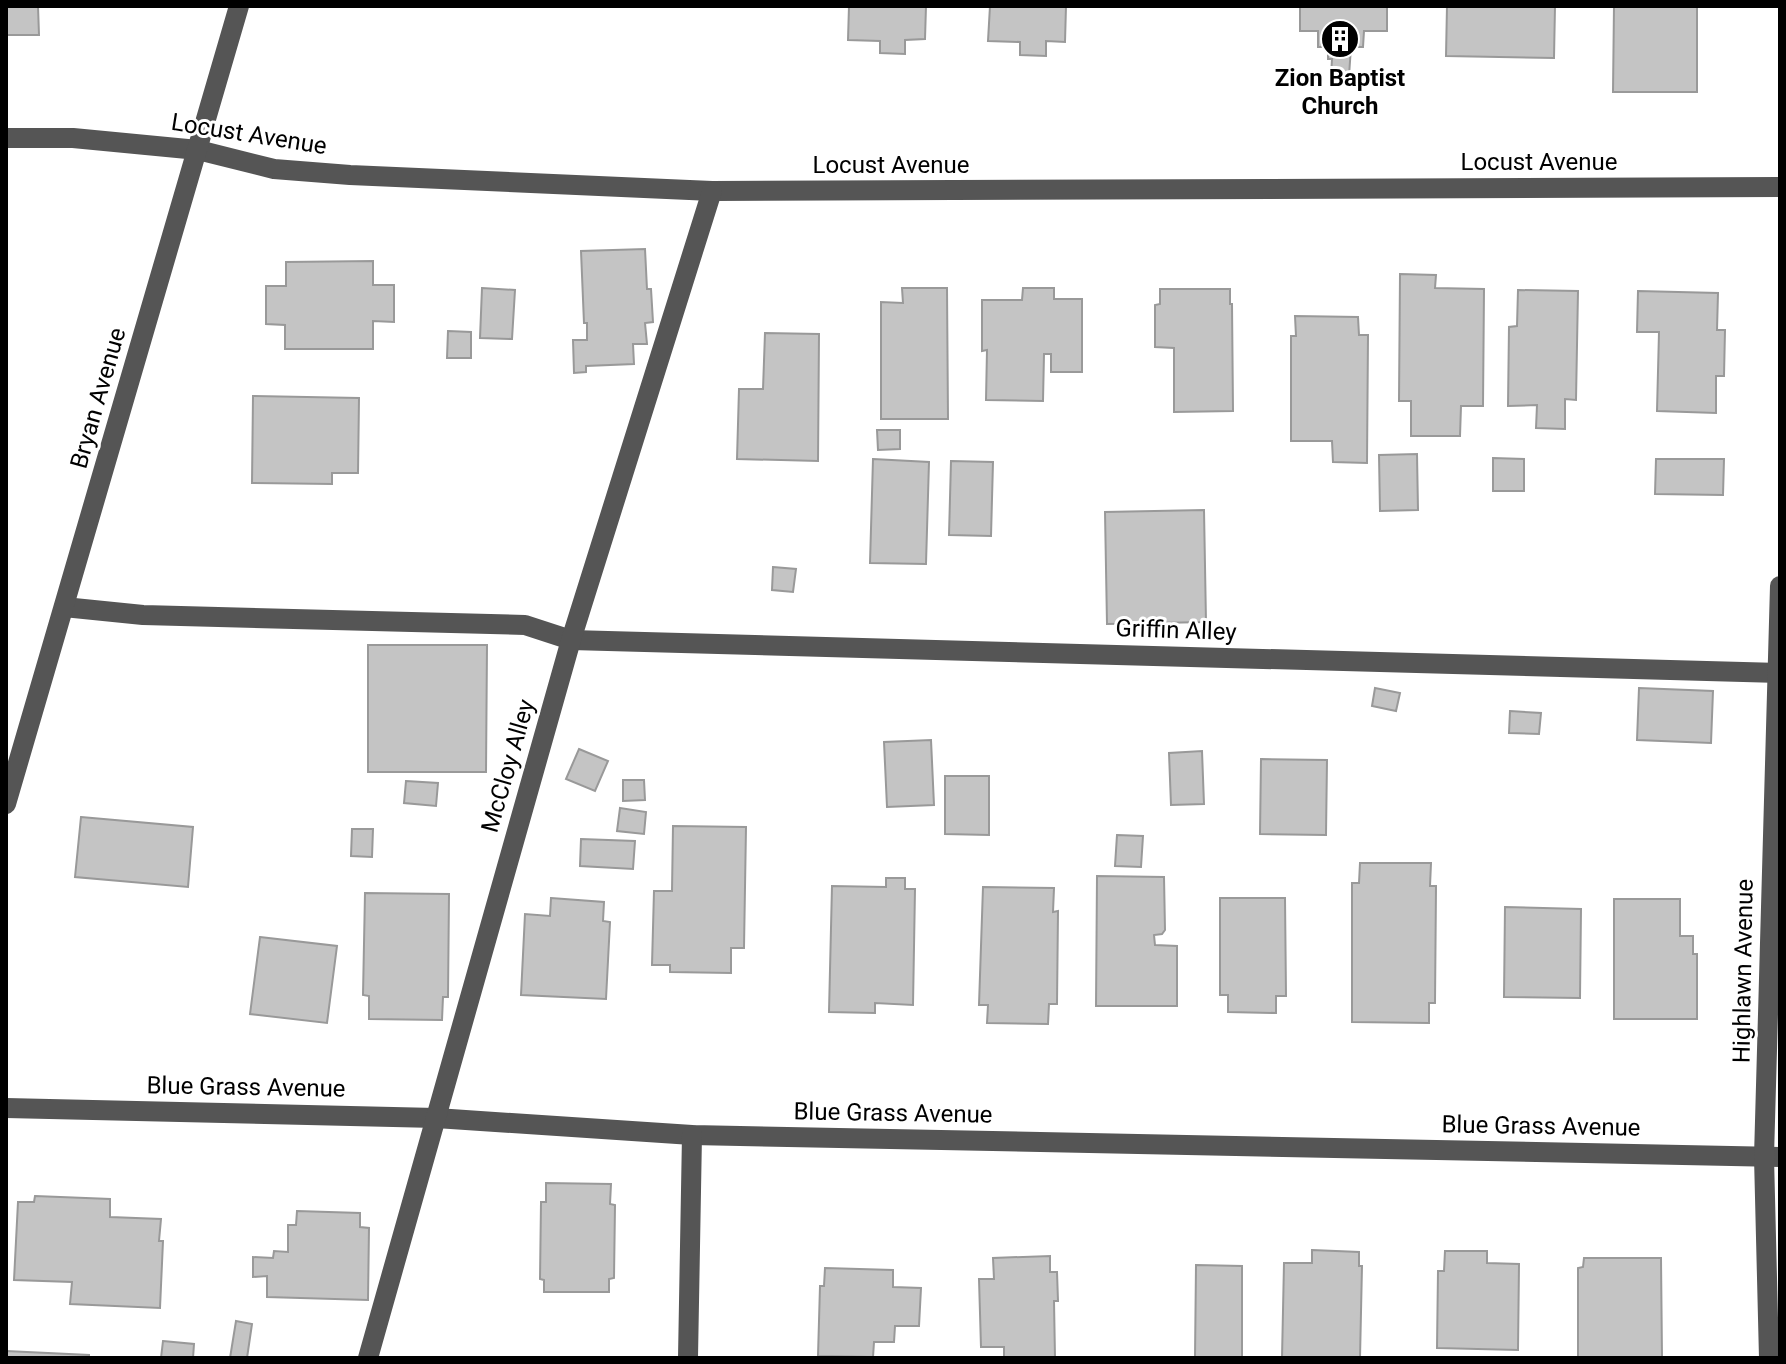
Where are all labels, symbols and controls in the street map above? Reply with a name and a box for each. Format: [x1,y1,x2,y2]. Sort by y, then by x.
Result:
building icon: Zion Baptist Church [1319,18,1361,60]
place label: Zion Baptist Church [1275,64,1405,120]
street label: Locust Avenue [169,108,329,160]
street label: Locust Avenue [1460,148,1618,176]
street label: Locust Avenue [812,151,970,179]
street label: Bryan Avenue [65,324,131,472]
street label: Griffin Alley [1115,614,1238,646]
street label: McCloy Alley [476,696,541,836]
street label: Highlawn Avenue [1727,879,1759,1063]
street label: Blue Grass Avenue [146,1071,346,1103]
street label: Blue Grass Avenue [793,1097,993,1129]
street label: Blue Grass Avenue [1441,1110,1641,1142]

